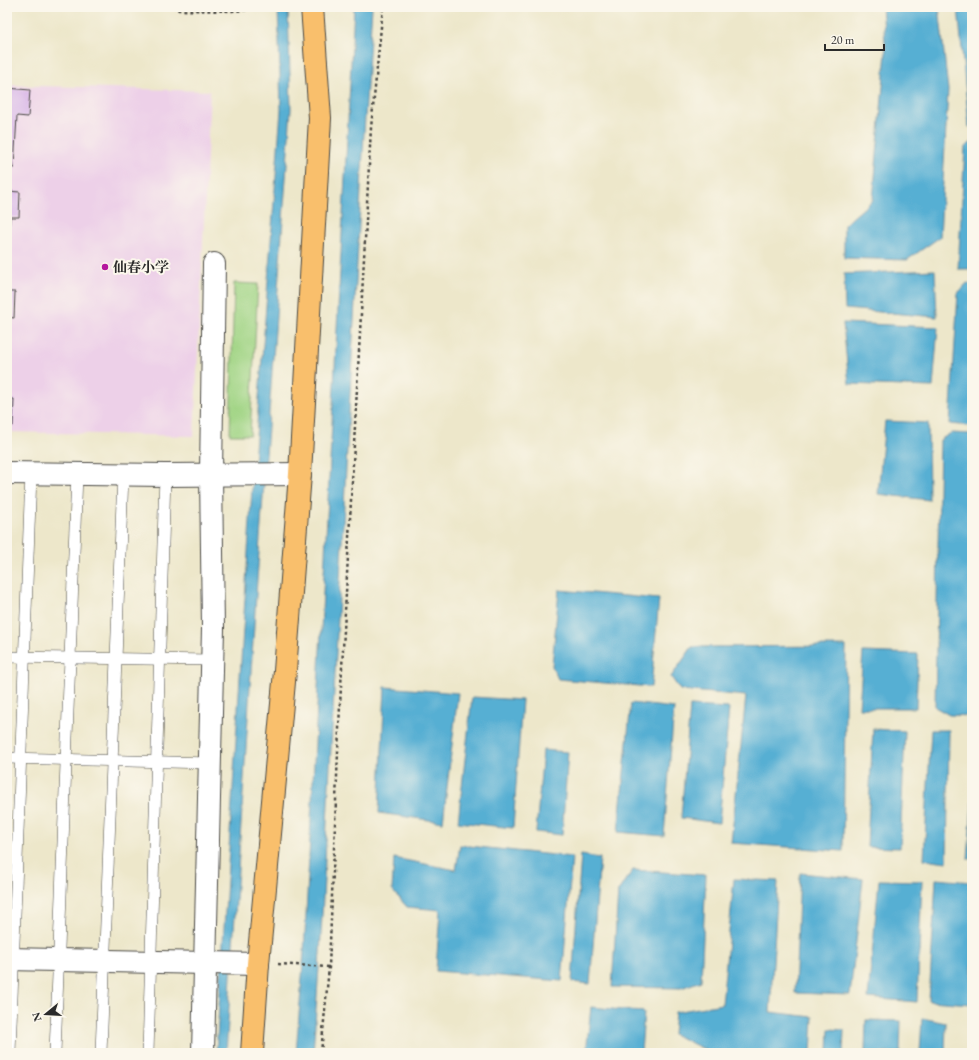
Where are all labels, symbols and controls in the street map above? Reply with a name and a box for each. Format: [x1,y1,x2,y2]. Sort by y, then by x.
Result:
scale bar [825,26,884,52]
text: 20 m [831,32,855,48]
place label: 仙春小学 [113,258,169,276]
marker: 仙春小学 [100,262,110,272]
north arrow [26,994,66,1034]
text: N [28,1011,45,1023]

